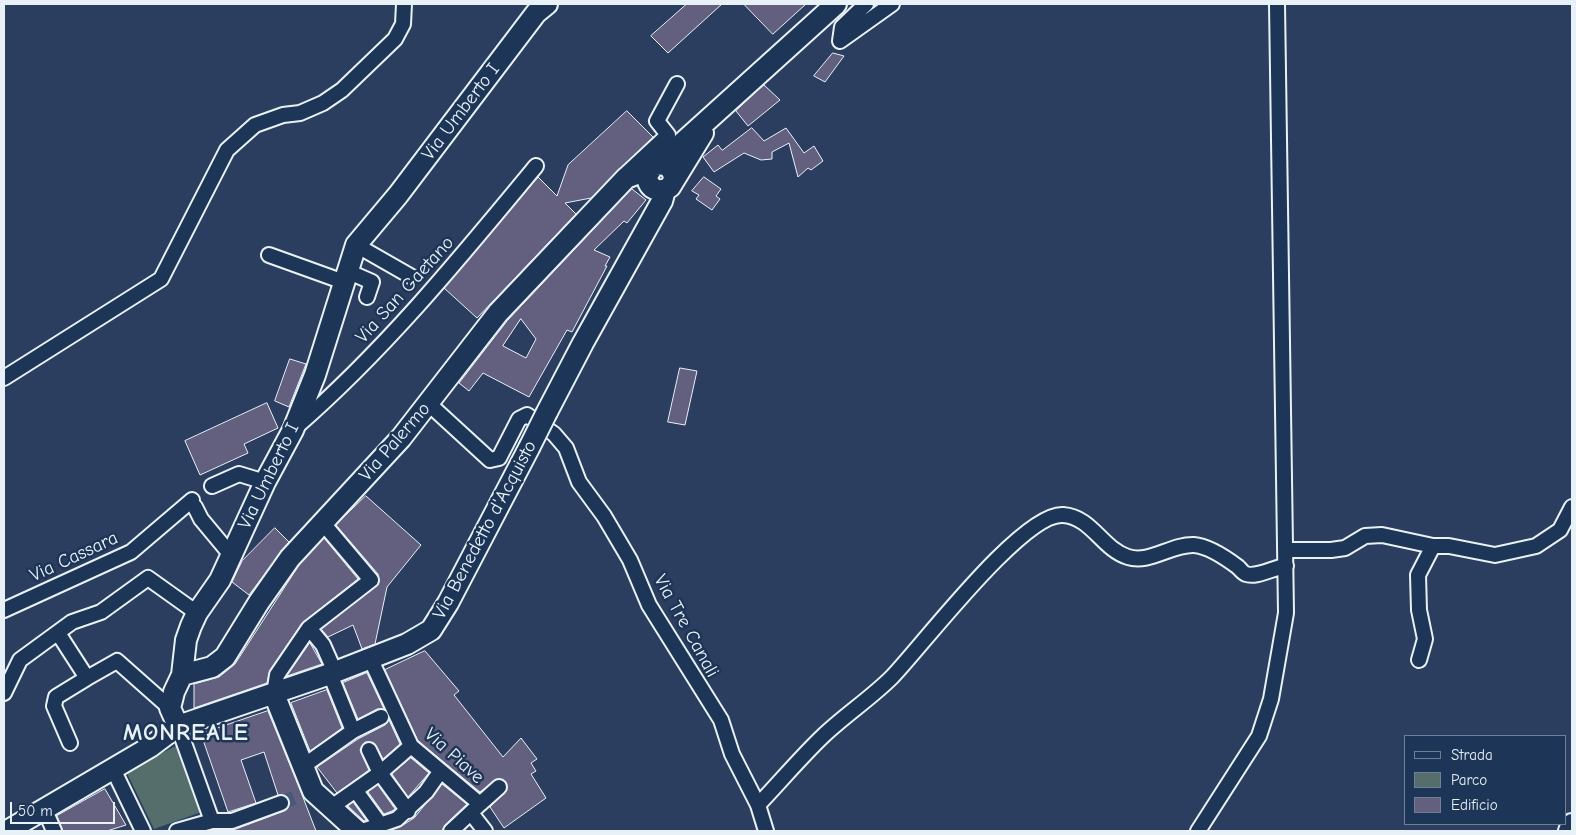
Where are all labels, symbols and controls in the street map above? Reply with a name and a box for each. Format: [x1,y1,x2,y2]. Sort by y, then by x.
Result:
street label: Via Umberto I [417,59,505,165]
street label: Via San Gaetano [351,232,459,348]
street label: Via Palermo [354,398,436,486]
street label: Via Umberto I [233,419,305,533]
street label: Via Benedetto d'Acquisto [428,437,542,623]
street label: Via Cassara [26,527,122,587]
street label: Via Tre Canali [648,571,724,681]
district label: MONREALE [122,719,250,747]
street label: Via Piave [419,723,489,789]
legend [1404,735,1566,825]
text: Strada [1451,746,1493,764]
text: Parco [1451,771,1487,789]
scale bar [12,792,118,824]
text: Edificio [1451,796,1498,814]
text: 50 m [18,802,53,820]

